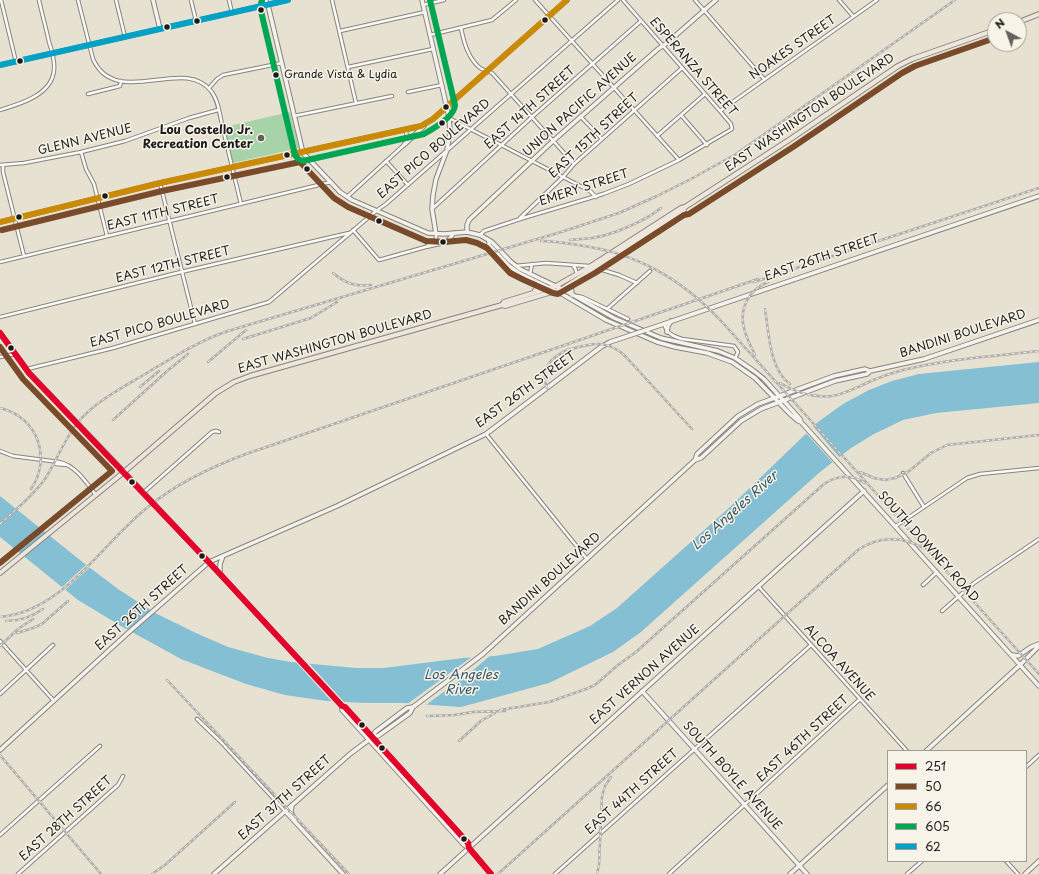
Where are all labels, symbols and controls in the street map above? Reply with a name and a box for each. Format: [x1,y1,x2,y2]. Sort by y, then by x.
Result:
unlabelled marker [256,5,266,15]
north arrow [987,12,1027,52]
street label: NOAKES STREET [747,13,839,83]
text: N [991,14,1008,33]
unlabelled marker [540,15,550,25]
street label: ESPERANZA STREET [646,15,740,119]
unlabelled marker [192,16,202,26]
unlabelled marker [162,22,172,32]
street label: UNION PACIFIC AVENUE [520,50,640,160]
street label: EAST WASHINGTON BOULEVARD [723,51,897,175]
unlabelled marker [15,56,25,66]
street label: EAST 14TH STREET [482,64,578,152]
place label: Grande Vista & Lydia [284,68,397,82]
marker: Grande Vista & Lydia [271,70,281,80]
street label: EAST 15TH STREET [546,91,642,181]
street label: EAST PICO BOULEVARD [375,96,493,202]
unlabelled marker [441,102,451,112]
unlabelled marker [437,118,447,128]
street label: GLENN AVENUE [36,121,134,159]
place label: Lou Costello Jr. Recreation Center [143,124,253,152]
marker: Lou Costello Jr. Recreation Center [256,133,266,143]
unlabelled marker [282,150,292,160]
unlabelled marker [302,164,312,174]
street label: EMERY STREET [537,167,631,209]
unlabelled marker [222,172,232,182]
unlabelled marker [100,191,110,201]
street label: EAST 11TH STREET [106,192,220,234]
unlabelled marker [14,212,24,222]
unlabelled marker [374,216,384,226]
street label: EAST 26TH STREET [763,232,881,284]
unlabelled marker [438,237,448,247]
street label: EAST 12TH STREET [114,244,232,286]
street label: EAST PICO BOULEVARD [88,297,232,351]
street label: EAST WASHINGTON BOULEVARD [236,307,434,377]
street label: BANDINI BOULEVARD [898,307,1028,361]
unlabelled marker [6,343,16,353]
street label: EAST 26TH STREET [473,349,579,431]
water label: Los Angeles River [689,468,781,554]
unlabelled marker [127,477,137,487]
street label: SOUTH DOWNEY ROAD [875,489,981,605]
street label: BANDINI BOULEVARD [496,530,604,628]
unlabelled marker [197,551,207,561]
street label: EAST 26TH STREET [93,562,191,654]
street label: EAST VERNON AVENUE [587,622,703,728]
street label: ALCOA AVENUE [801,622,877,704]
water label: Los Angeles River [424,667,498,698]
street label: EAST 46TH STREET [754,693,852,785]
street label: SOUTH BOYLE AVENUE [680,719,784,833]
unlabelled marker [357,720,367,730]
unlabelled marker [377,743,387,753]
street label: EAST 44TH STREET [583,746,681,838]
legend [887,750,1027,862]
street label: EAST 37TH STREET [236,753,334,843]
text: 251 [925,757,946,775]
street label: EAST 28TH STREET [17,774,115,864]
text: 50 [925,777,941,795]
text: 66 [925,797,942,815]
text: 605 [925,817,950,835]
unlabelled marker [459,834,469,844]
text: 62 [925,837,941,855]

